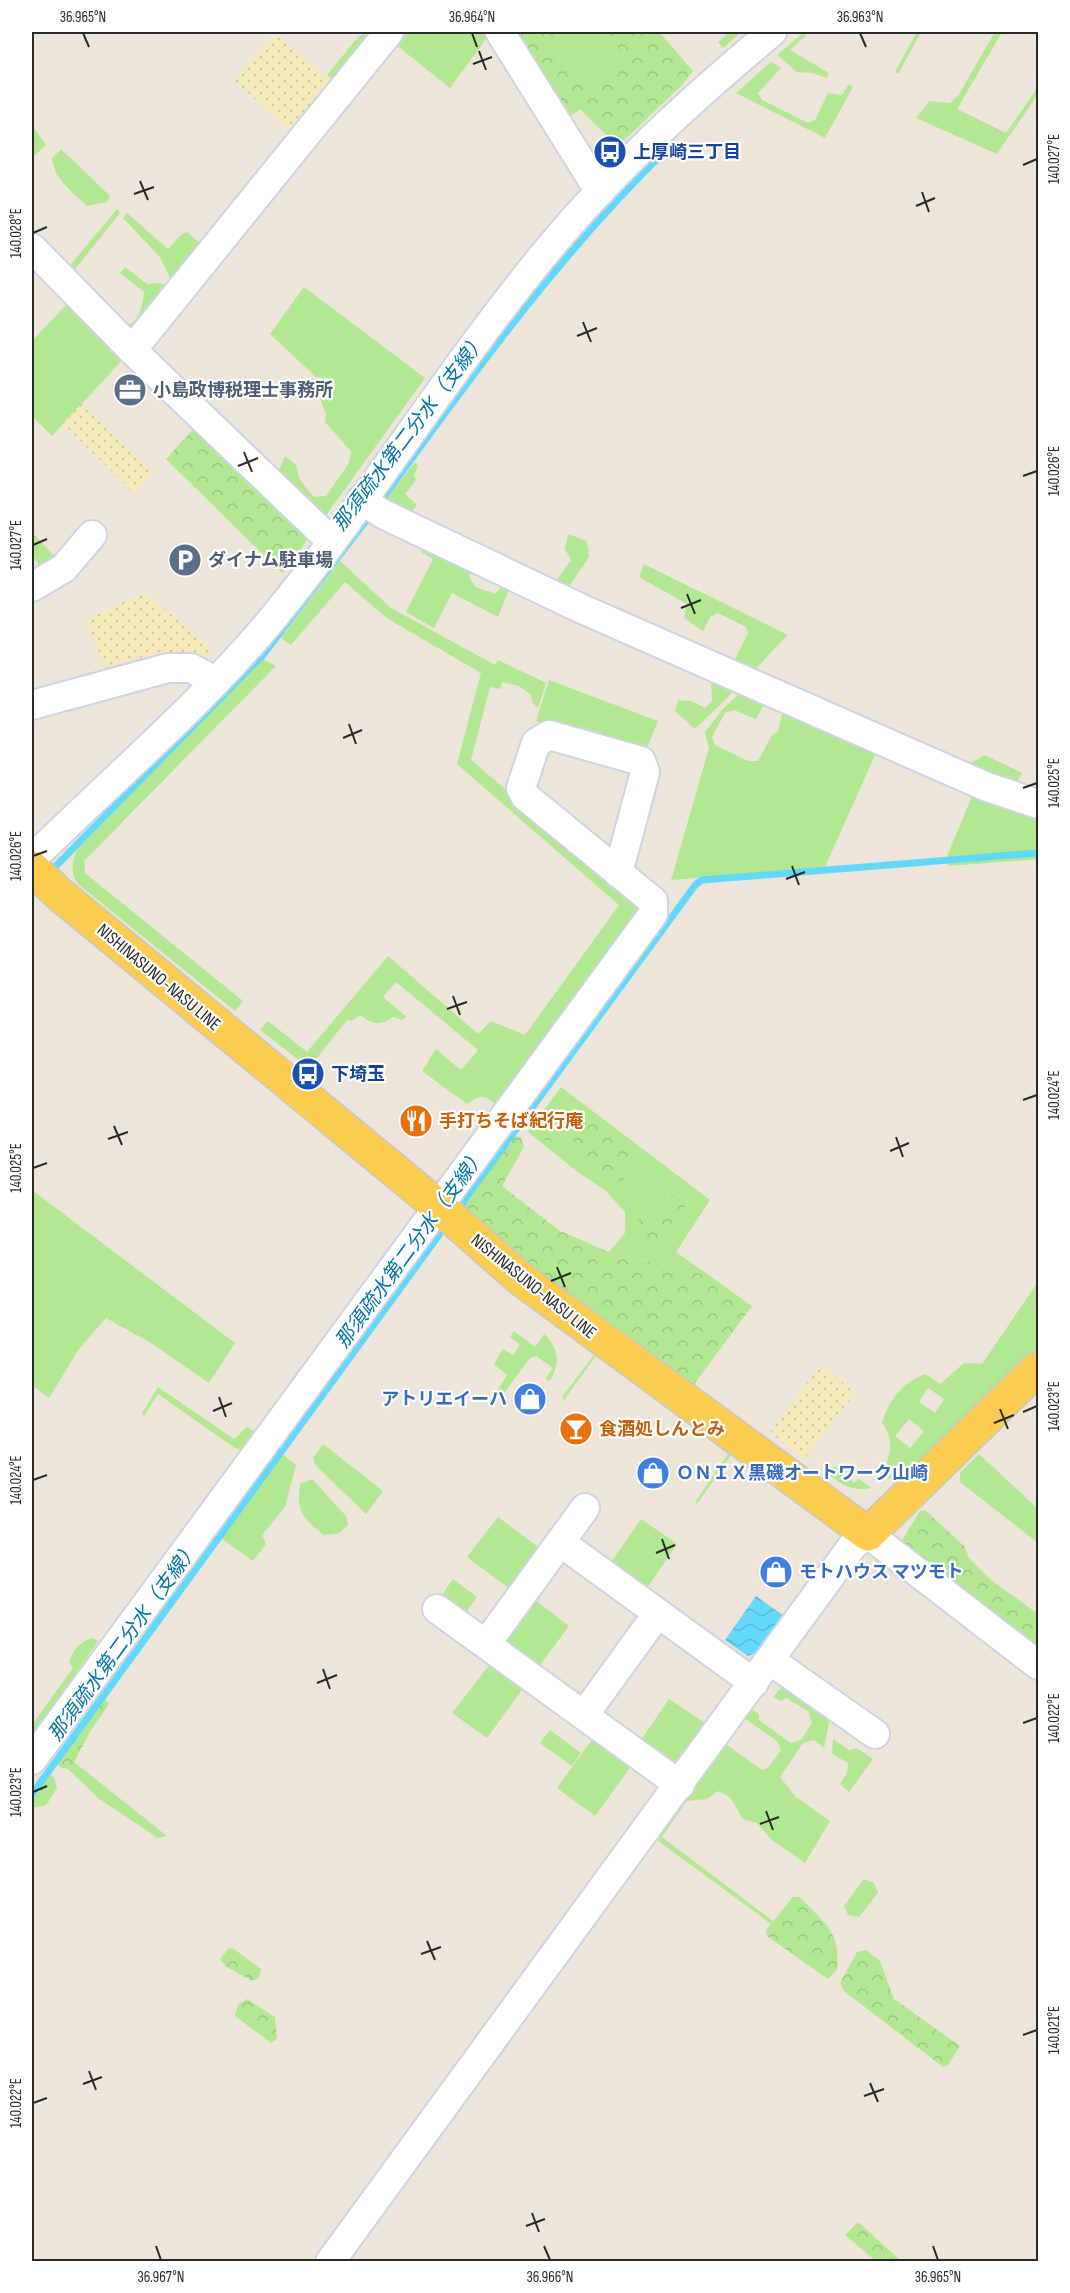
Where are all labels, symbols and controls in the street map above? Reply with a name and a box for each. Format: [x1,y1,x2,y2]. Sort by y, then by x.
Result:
text: 36.965°N [60,8,106,27]
text: 36.964°N [449,8,495,27]
text: 36.963°N [837,8,883,27]
bus stop icon: 上厚崎三丁目 [592,134,628,170]
text: 140.027°E [1045,134,1064,184]
place label: 上厚崎三丁目 [633,142,741,163]
text: 140.028°E [7,208,26,258]
water label: 那須疏水第二分水（支線） [328,330,492,536]
office icon: 小島政博税理士事務所 [112,372,148,408]
place label: 小島政博税理士事務所 [153,379,333,401]
text: 140.026°E [1045,446,1064,496]
text: 140.027°E [7,520,26,570]
parking icon: ダイナム駐車場 [167,542,203,578]
place label: ダイナム駐車場 [208,550,333,571]
text: 140.025°E [1045,758,1064,808]
text: 140.026°E [7,831,26,881]
street label: NISHINASUNO-NASU LINE [93,920,225,1035]
bus stop icon: 下埼玉 [290,1056,326,1092]
place label: 下埼玉 [331,1064,385,1085]
text: 140.024°E [1045,1070,1064,1120]
restaurant icon: 手打ちそば紀行庵 [398,1103,434,1139]
place label: 手打ちそば紀行庵 [439,1110,583,1132]
text: 140.025°E [7,1143,26,1193]
water label: 那須疏水第二分水（支線） [331,1144,491,1353]
street label: NISHINASUNO-NASU LINE [467,1230,600,1343]
shop icon: アトリエイーハ [512,1381,548,1417]
text: 140.023°E [1045,1381,1064,1431]
place label: アトリエイーハ [381,1389,507,1410]
bar icon: 食酒処しんとみ [558,1411,594,1447]
place label: 食酒処しんとみ [599,1419,725,1440]
text: 140.024°E [7,1455,26,1505]
shop icon: ＯＮＩＸ黒磯オートワーク山崎 [635,1455,671,1491]
place label: ＯＮＩＸ黒磯オートワーク山崎 [676,1463,928,1484]
water label: 那須疏水第二分水（支線） [44,1537,204,1746]
shop icon: モトハウス マツモト [758,1554,794,1590]
place label: モトハウス マツモト [799,1562,964,1583]
text: 140.022°E [1045,1693,1064,1743]
text: 140.023°E [7,1767,26,1817]
text: 140.021°E [1045,2006,1064,2054]
text: 140.022°E [7,2078,26,2128]
text: 36.967°N [138,2268,184,2287]
text: 36.966°N [527,2268,573,2287]
text: 36.965°N [915,2268,961,2287]

